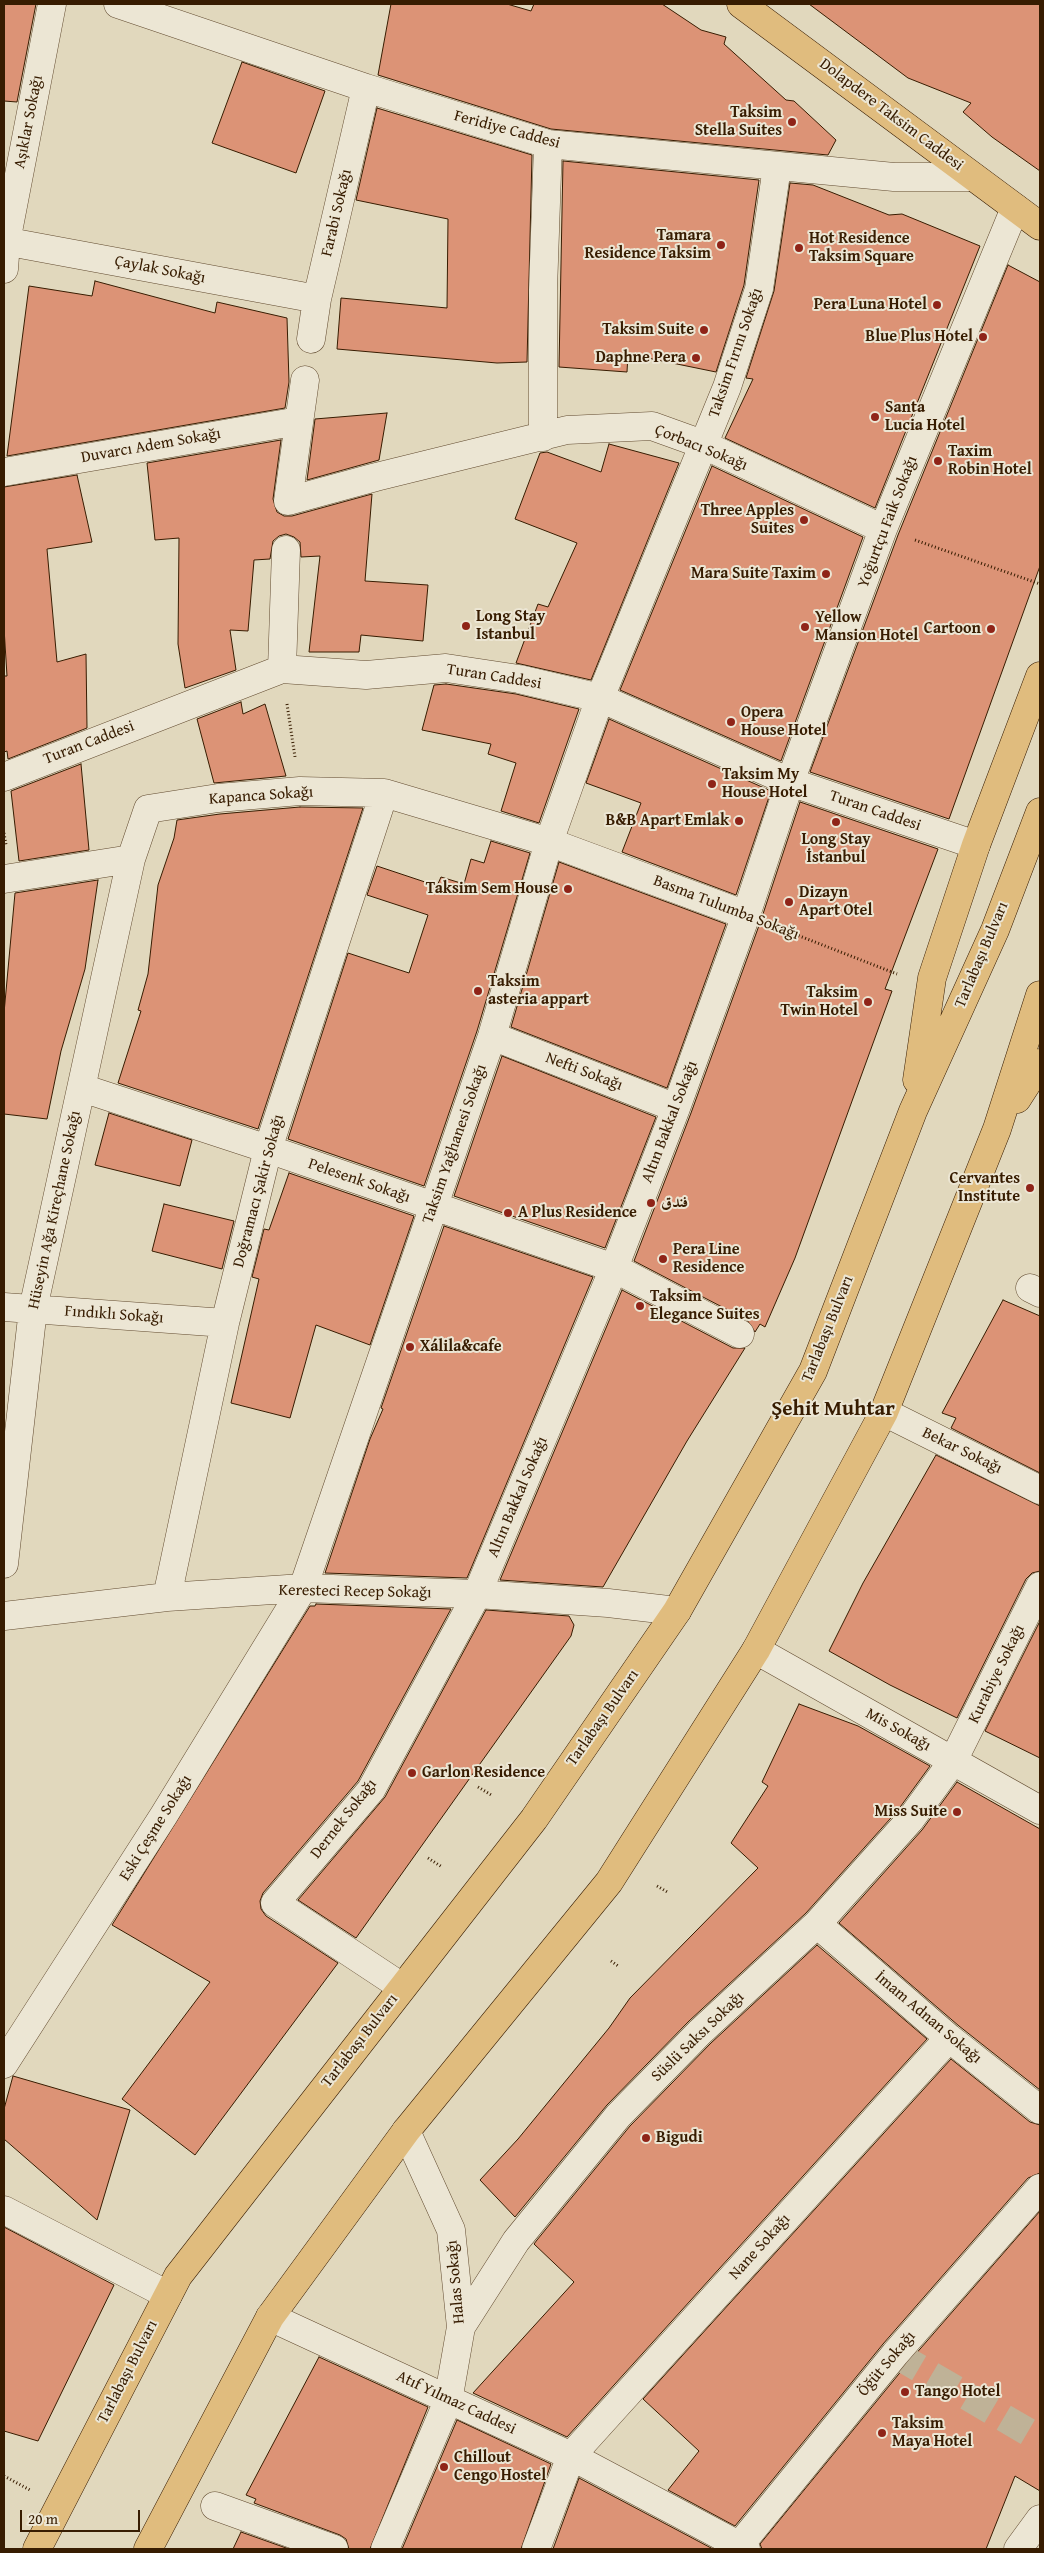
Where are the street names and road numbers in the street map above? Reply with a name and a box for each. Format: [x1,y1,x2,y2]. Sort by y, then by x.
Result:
street label: Dolapdere Taksim Caddesi [815,55,967,175]
street label: Aşıklar Sokağı [11,74,47,170]
street label: Feridiye Caddesi [452,107,562,153]
street label: Farabi Sokağı [318,167,356,259]
street label: Çaylak Sokağı [113,252,207,288]
street label: Taksim Fırını Sokağı [705,286,767,420]
street label: Çorbacı Sokağı [652,421,750,475]
street label: Duvarcı Adem Sokağı [80,424,222,468]
street label: Yoğurtçu Faik Sokağı [854,453,922,591]
street label: Turan Caddesi [445,660,543,694]
street label: Turan Caddesi [41,717,137,769]
street label: Kapanca Sokağı [208,783,314,809]
street label: Turan Caddesi [827,786,923,836]
street label: Basma Tulumba Sokağı [650,871,802,945]
street label: Tarlabaşı Bulvarı [951,899,1013,1011]
street label: Nefti Sokağı [543,1049,625,1095]
street label: Altın Bakkal Sokağı [638,1058,702,1186]
street label: Taksim Yağhanesi Sokağı [419,1062,491,1226]
street label: Hüseyin Ağa Kireçhane Sokağı [25,1109,85,1311]
street label: Doğramacı Şakir Sokağı [229,1112,289,1270]
street label: Pelesenk Sokağı [305,1155,413,1207]
street label: Tarlabaşı Bulvarı [798,1273,858,1385]
street label: Fındıklı Sokağı [64,1302,164,1328]
street label: Bekar Sokağı [919,1423,1005,1479]
street label: Altın Bakkal Sokağı [484,1434,552,1560]
street label: Keresteci Recep Sokağı [278,1581,432,1603]
street label: Kurabiye Sokağı [965,1621,1029,1727]
street label: Tarlabaşı Bulvarı [563,1666,643,1770]
street label: Mis Sokağı [862,1704,934,1756]
street label: Eski Çeşme Sokağı [116,1771,196,1885]
street label: Dernek Sokağı [307,1775,381,1863]
street label: İmam Adnan Sokağı [871,1968,985,2068]
street label: Süslü Saksı Sokağı [648,1988,748,2086]
street label: Tarlabaşı Bulvarı [318,1990,402,2092]
street label: Nane Sokağı [725,2210,795,2284]
street label: Halas Sokağı [443,2239,469,2325]
street label: Tarlabaşı Bulvarı [94,2317,162,2427]
street label: Öğüt Sokağı [854,2327,920,2401]
street label: Atıf Yılmaz Caddesi [393,2367,519,2439]

